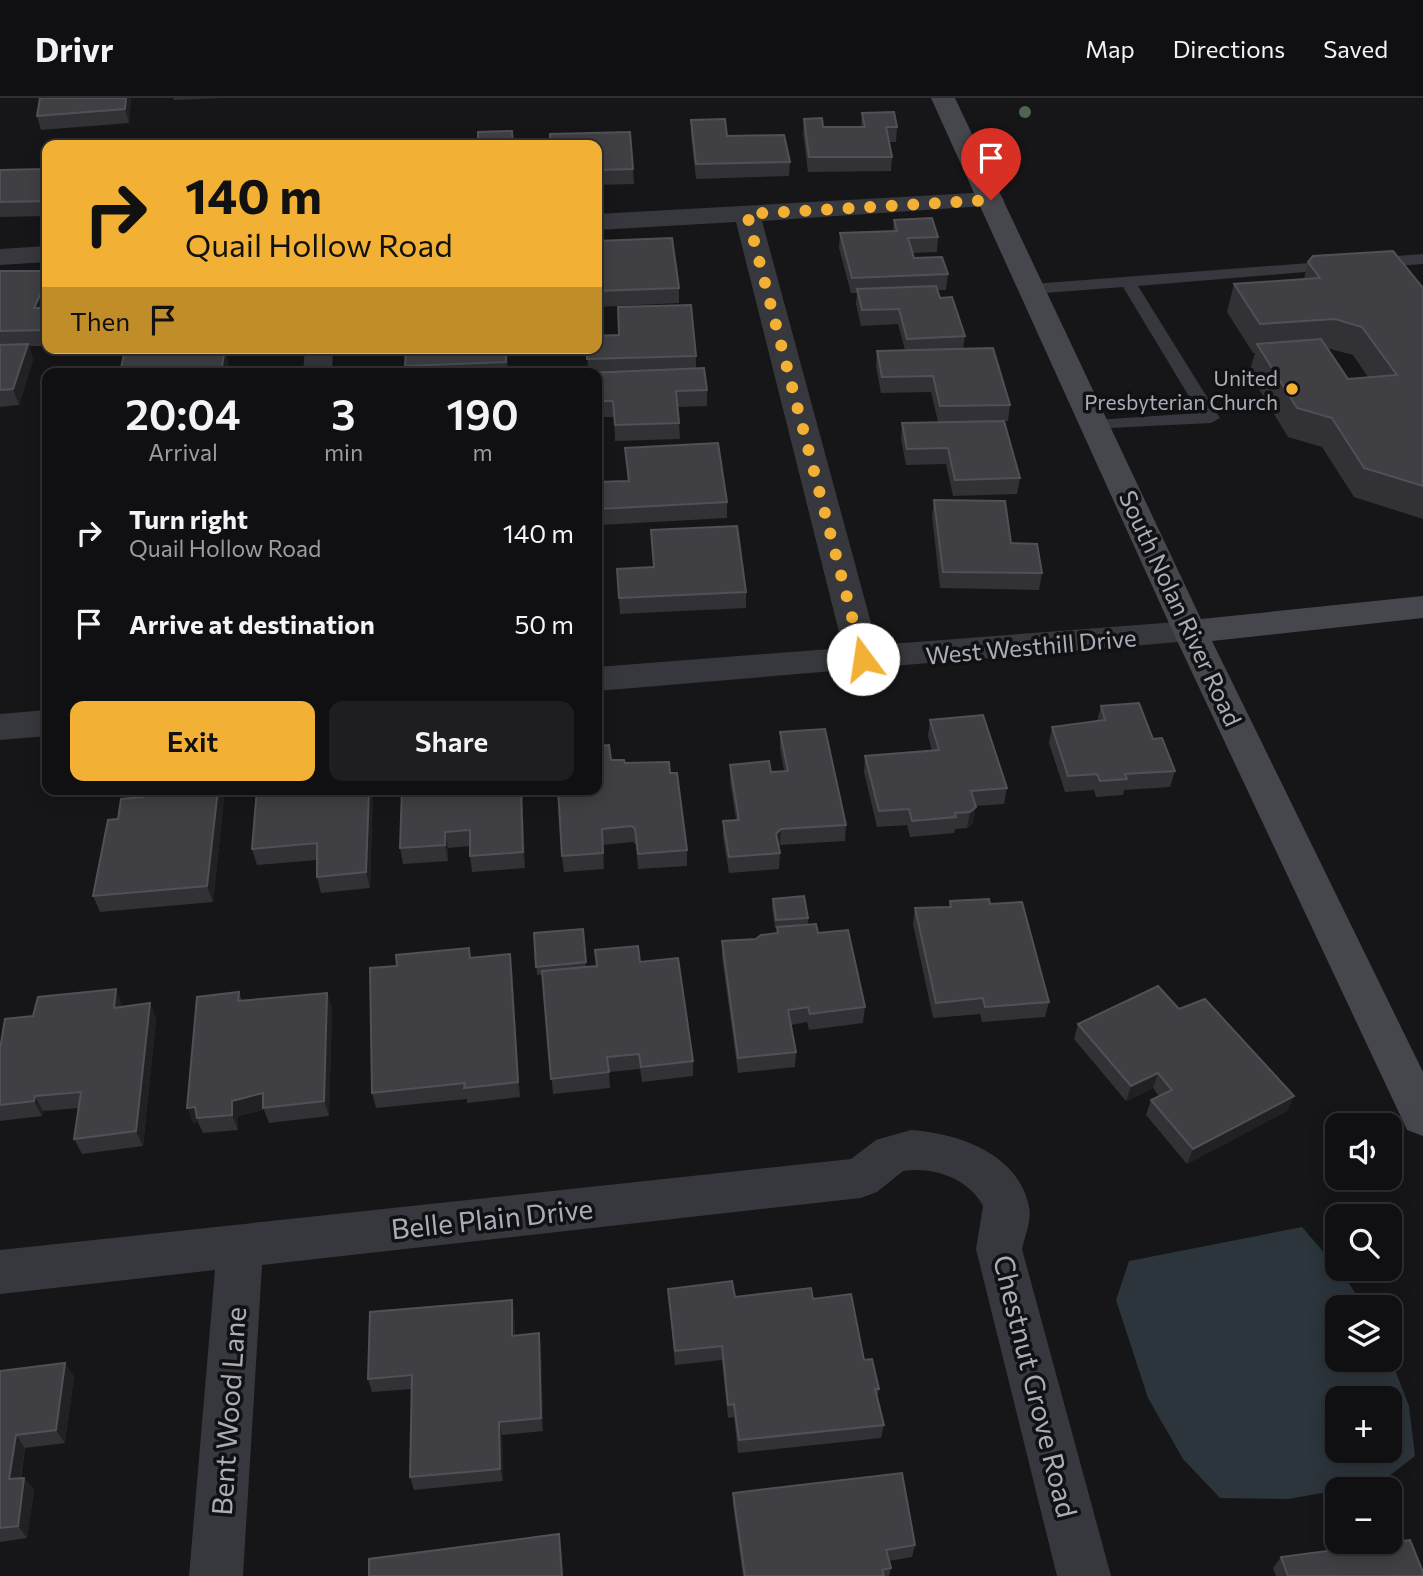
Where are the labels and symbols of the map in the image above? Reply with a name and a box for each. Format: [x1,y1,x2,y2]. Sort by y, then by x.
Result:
pin [961,128,1021,200]
place label: United Presbyterian Church [1084,365,1278,414]
marker: United Presbyterian Church [1284,381,1300,397]
street label: South Nolan River Road [1114,486,1248,730]
position arrow [826,622,900,696]
street label: West Westhill Drive [924,622,1138,670]
street label: Belle Plain Drive [389,1190,595,1246]
street label: Chestnut Grove Road [987,1251,1085,1521]
street label: Bent Wood Lane [204,1306,252,1516]

